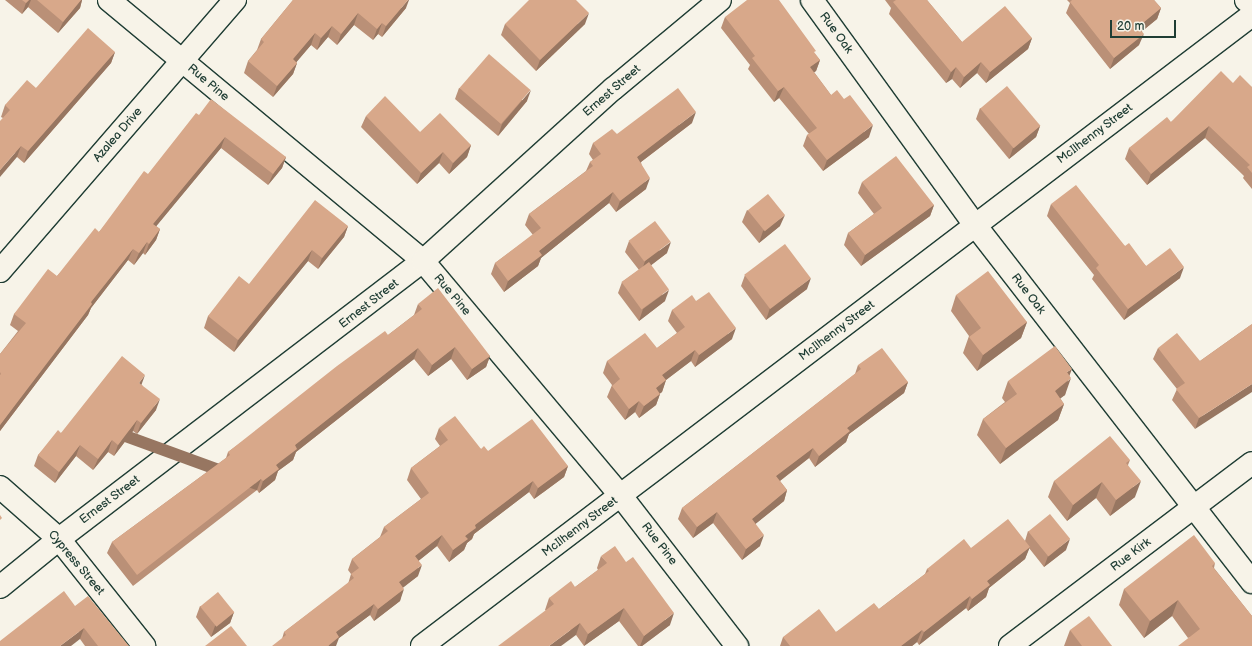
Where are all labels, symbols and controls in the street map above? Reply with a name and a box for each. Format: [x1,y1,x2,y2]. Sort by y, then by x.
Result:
street label: Rue Oak [816,10,856,56]
scale bar [1112,12,1178,38]
text: 20 m [1117,19,1144,34]
street label: Rue Pine [184,61,232,105]
street label: Ernest Street [580,62,644,120]
street label: McIlhenny Street [1054,101,1136,167]
street label: Azalea Drive [90,105,146,165]
street label: Rue Pine [430,271,474,319]
street label: Rue Oak [1008,271,1048,317]
street label: Ernest Street [336,276,402,332]
street label: McIlhenny Street [796,298,878,364]
street label: Ernest Street [77,473,143,527]
street label: McIlhenny Street [539,494,621,560]
street label: Rue Pine [638,520,680,568]
street label: Cypress Street [45,528,107,598]
street label: Rue Kirk [1108,535,1154,575]

